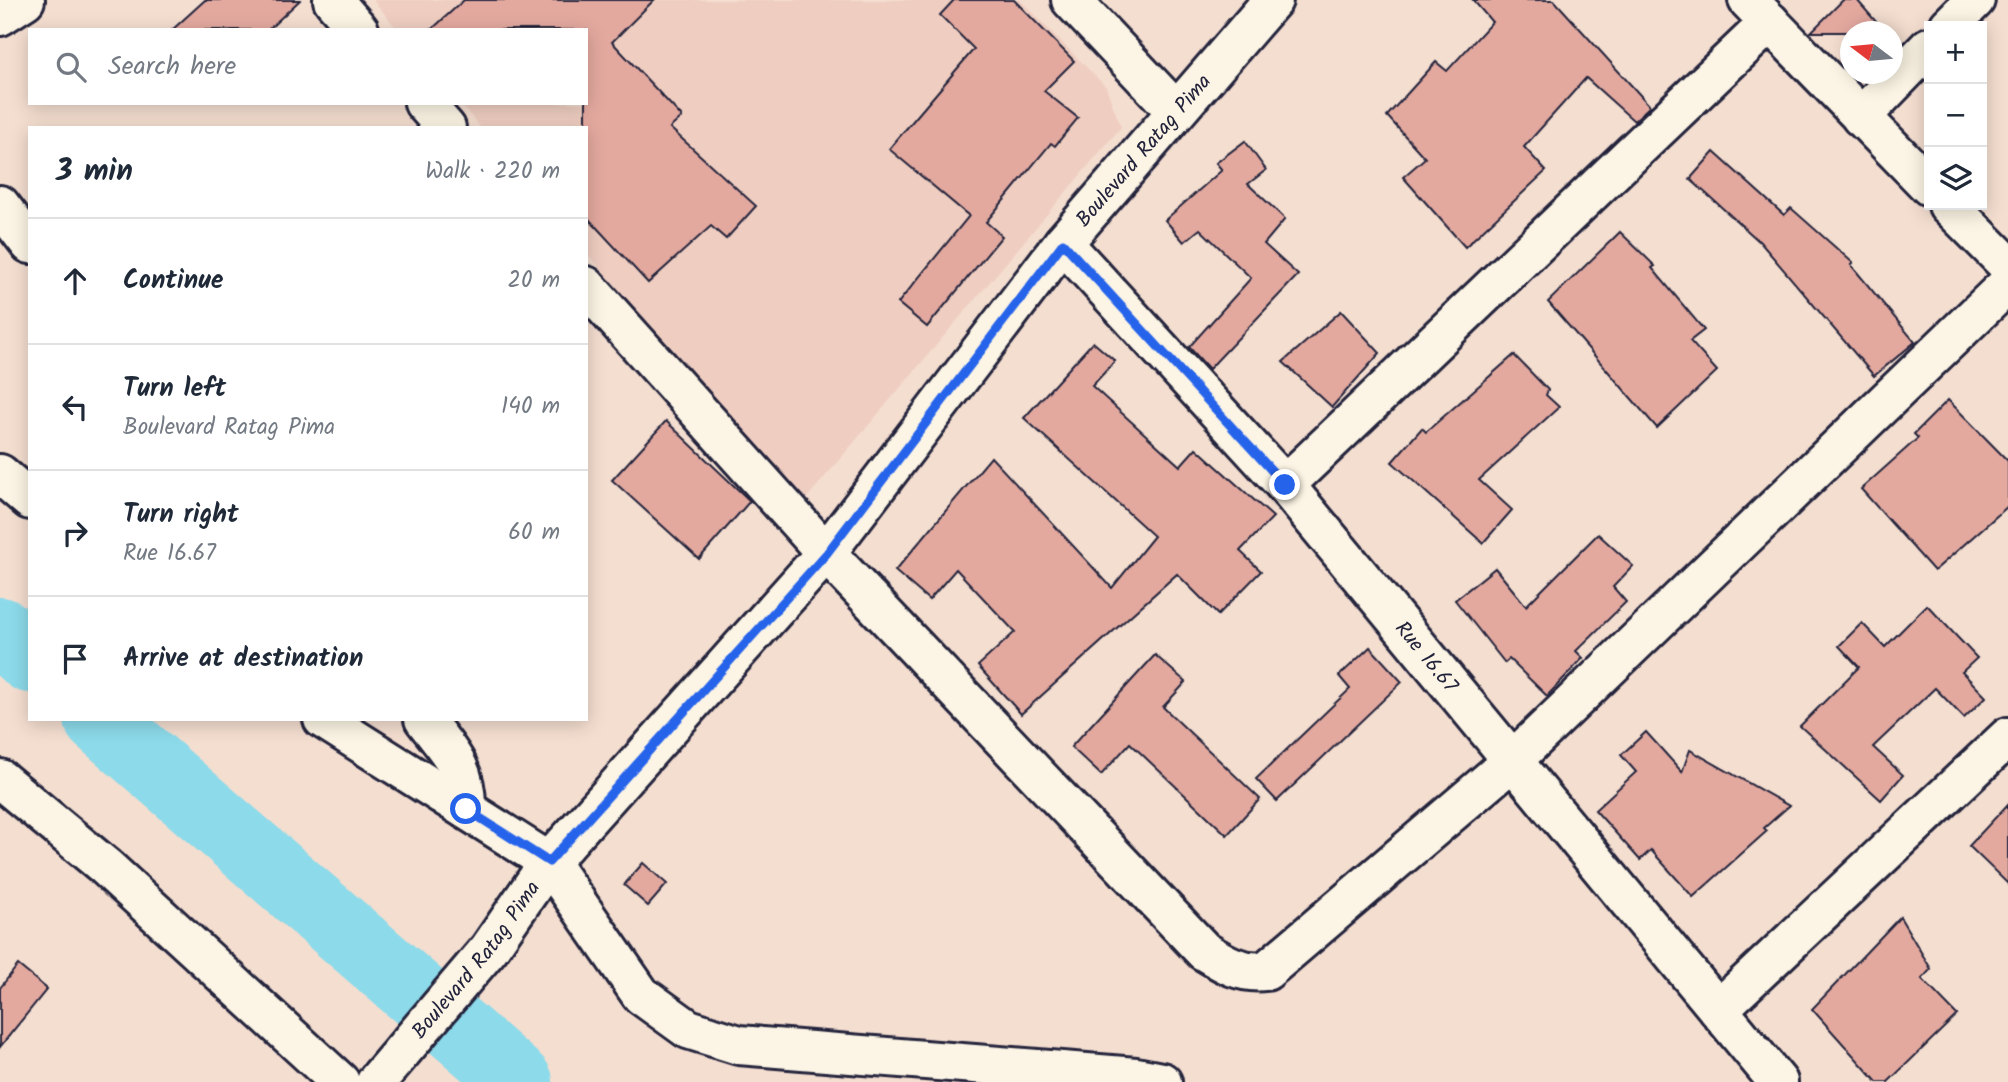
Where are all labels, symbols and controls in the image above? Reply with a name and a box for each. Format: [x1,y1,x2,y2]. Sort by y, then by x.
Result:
north arrow [1840,21,1903,84]
map controls [1924,21,1987,210]
button: + [1924,21,1987,84]
search box [28,28,588,105]
text: Search here [108,46,236,88]
icon: search [52,48,90,86]
street label: Boulevard Ratag Pima [1068,67,1220,235]
button: − [1924,84,1987,147]
button: layers [1924,147,1987,210]
text: 3 min [56,148,133,196]
text: Walk · 220 m [425,154,560,190]
text: Continue [123,260,224,302]
icon: ahead [56,262,94,300]
text: 20 m [508,263,560,299]
text: Turn left [123,368,226,410]
icon: left [56,388,94,426]
text: 140 m [501,389,560,425]
text: Boulevard Ratag Pima [123,410,335,446]
route end [1269,469,1300,500]
text: Turn right [123,494,239,536]
icon: right [56,514,94,552]
text: 60 m [508,515,560,551]
text: Rue 16.67 [123,536,216,572]
street label: Rue 16.67 [1386,614,1466,702]
text: Arrive at destination [123,638,363,680]
icon: arrive [56,640,94,678]
route start [450,793,481,824]
street label: Boulevard Ratag Pima [404,874,549,1047]

